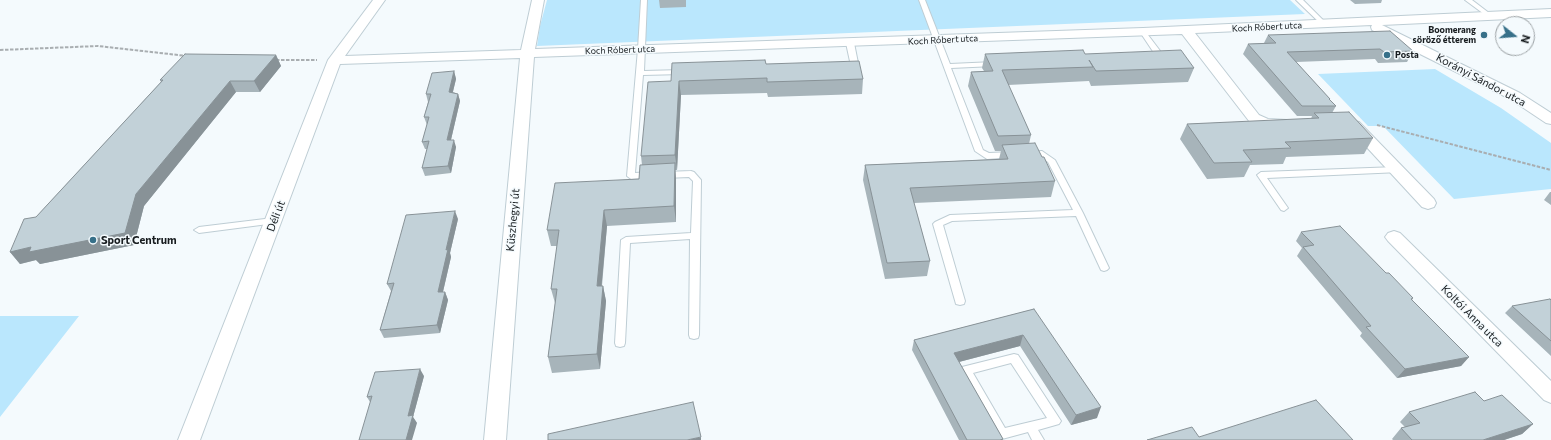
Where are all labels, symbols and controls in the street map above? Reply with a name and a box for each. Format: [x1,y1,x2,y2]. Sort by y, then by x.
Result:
north arrow [1495,16,1535,56]
street label: Koch Róbert utca [1232,20,1302,34]
place label: Boomerang söröző étterem [1413,25,1476,46]
marker: Boomerang söröző étterem [1479,30,1489,40]
street label: Koch Róbert utca [908,33,978,47]
text: N [1519,34,1533,45]
street label: Koch Róbert utca [585,43,655,57]
marker: Posta [1382,50,1392,60]
place label: Posta [1395,50,1419,60]
street label: Korányi Sándor utca [1434,51,1528,109]
street label: Küszhegyi út [504,188,522,252]
street label: Déli út [264,199,288,233]
place label: Sport Centrum [101,233,177,247]
marker: Sport Centrum [88,235,98,245]
street label: Koltói Anna utca [1438,282,1506,350]

